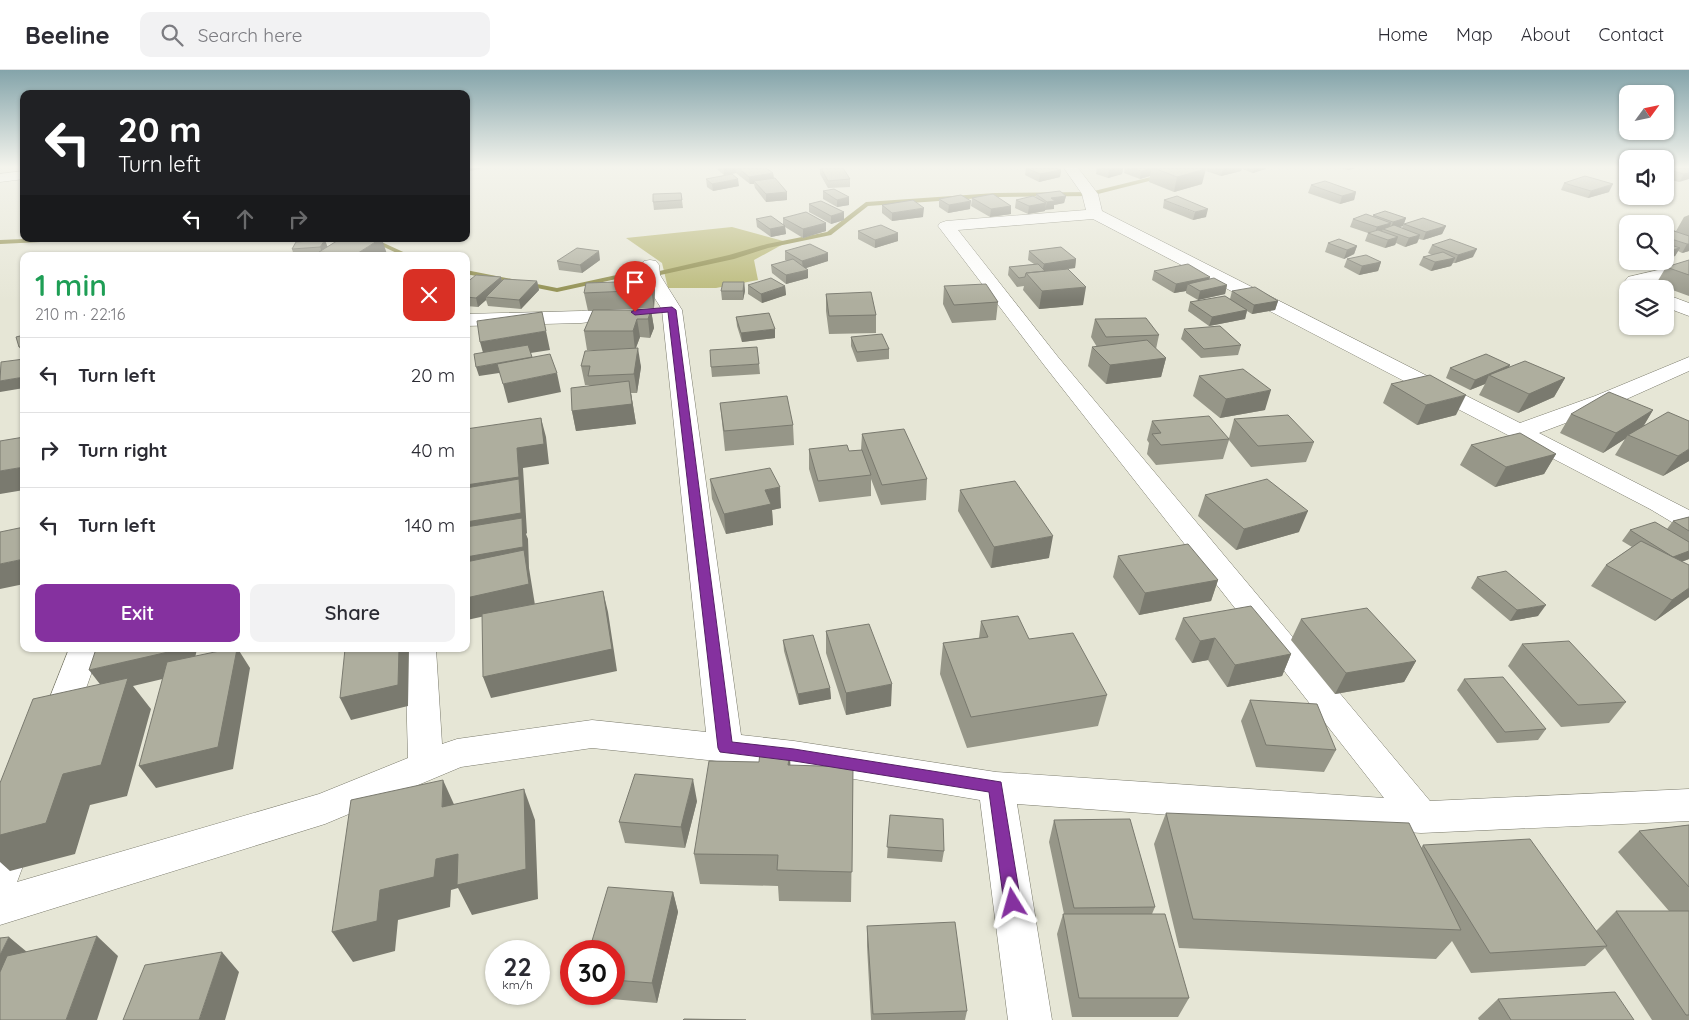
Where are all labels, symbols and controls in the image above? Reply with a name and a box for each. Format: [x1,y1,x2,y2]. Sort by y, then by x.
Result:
search box [140,12,490,57]
text: Beeline [25,20,110,50]
icon: search [158,21,186,49]
text: Search here [198,23,303,47]
text: Home [1378,23,1428,46]
text: Map [1456,23,1493,46]
text: About [1521,23,1571,46]
text: Contact [1599,23,1664,46]
north arrow [1619,85,1674,140]
map controls [1619,85,1674,335]
text: 20 m [118,107,201,151]
icon: left [35,110,100,175]
text: Turn left [118,150,201,178]
button: sound [1619,150,1674,205]
icon: left [178,205,206,233]
icon: ahead [231,205,259,233]
icon: right [284,205,312,233]
button: search [1619,215,1674,270]
pin [614,261,656,312]
text: 1 min [35,266,107,304]
icon: arrive [621,268,649,296]
button: close [403,269,455,321]
button: layers [1619,280,1674,335]
text: 210 m · 22:16 [35,304,125,324]
icon: left [35,361,63,389]
text: Turn left [78,363,156,387]
text: 20 m [411,363,455,387]
icon: right [35,436,63,464]
text: Turn right [78,438,167,462]
text: 40 m [411,438,455,462]
icon: left [35,511,63,539]
text: Turn left [78,513,156,537]
text: 140 m [404,513,455,537]
button: Exit [35,584,240,642]
button: Share [250,584,455,642]
position arrow [986,876,1038,928]
speed limit sign: 30 [560,940,625,1005]
text: 22 [503,951,532,982]
text: km/h [502,977,533,992]

